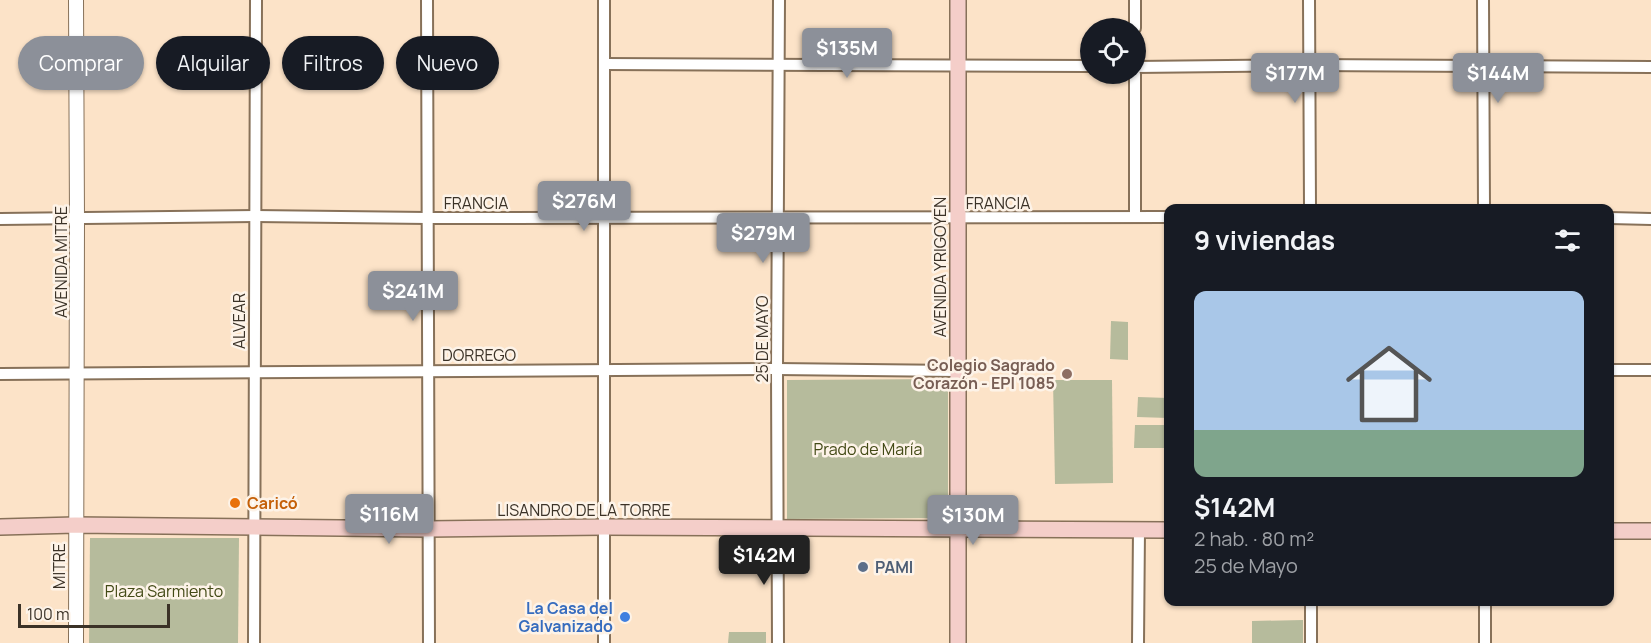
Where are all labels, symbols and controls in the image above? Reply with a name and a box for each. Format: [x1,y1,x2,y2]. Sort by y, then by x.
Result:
map controls [1080,18,1146,84]
button: locate [1080,18,1146,84]
pin: $135M [805,28,889,79]
text: $135M [816,34,878,61]
chip: Comprar [18,36,144,90]
chip: Alquilar [156,36,270,90]
chip: Filtros [282,36,384,90]
chip: Nuevo [396,36,499,90]
pin: $177M [1253,53,1337,104]
pin: $144M [1456,53,1540,104]
text: $177M [1265,59,1325,86]
text: $144M [1467,59,1529,86]
pin: $276M [542,181,626,232]
text: $276M [552,187,616,214]
street label: FRANCIA [444,192,508,214]
street label: FRANCIA [966,192,1030,214]
street label: AVENIDA YRIGOYEN [929,197,951,337]
street label: AVENIDA MITRE [50,206,72,318]
pin: $279M [721,213,805,264]
text: $279M [731,219,795,246]
text: 9 viviendas [1194,222,1335,258]
icon: filters [1551,224,1584,257]
pin: $241M [371,271,455,322]
text: $241M [382,277,444,304]
street label: ALVEAR [228,293,250,349]
street label: 25 DE MAYO [751,295,773,383]
icon: home [1335,330,1443,438]
street label: DORREGO [442,344,516,366]
place label: Colegio Sagrado Corazón - EPI 1085 [913,354,1055,394]
marker: Colegio Sagrado Corazón - EPI 1085 [1060,367,1074,381]
park label: Prado de María [814,438,922,460]
text: $142M [1194,489,1275,525]
place label: Caricó [247,492,298,514]
pin: $116M [347,494,431,545]
pin: $130M [931,495,1015,546]
marker: Caricó [228,496,242,510]
street label: LISANDRO DE LA TORRE [497,499,671,521]
text: $116M [359,500,419,527]
text: $130M [941,501,1005,528]
text: 2 hab. · 80 m² [1194,525,1314,552]
pin: $142M [722,535,806,586]
text: $142M [733,541,795,568]
street label: MITRE [48,543,70,589]
text: 25 de Mayo [1194,552,1298,579]
place label: PAMI [875,556,913,578]
marker: PAMI [856,560,870,574]
park label: Plaza Sarmiento [105,580,223,602]
place label: La Casa del Galvanizado [518,597,613,637]
scale bar [18,601,170,628]
text: 100 m [27,603,70,625]
marker: La Casa del Galvanizado [618,610,632,624]

